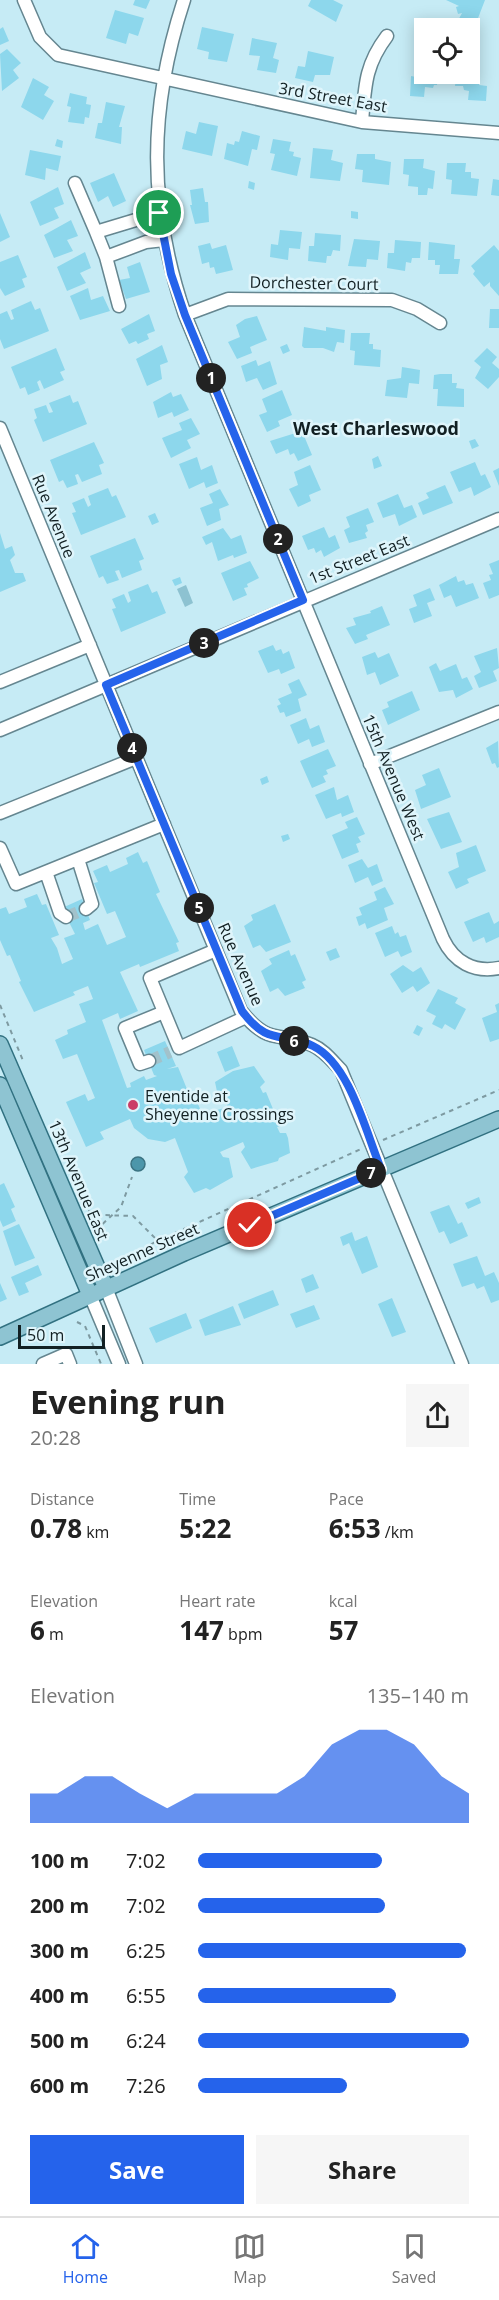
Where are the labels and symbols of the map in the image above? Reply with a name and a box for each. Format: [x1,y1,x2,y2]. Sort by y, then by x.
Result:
street label: 3rd Street East [277,77,389,117]
pin [133,187,184,238]
street label: Dorchester Court [249,271,379,295]
pin: 1 [196,363,226,393]
district label: West Charleswood [293,416,459,440]
street label: Rue Avenue [27,471,81,561]
pin: 2 [263,524,293,554]
street label: 1st Street East [305,529,413,589]
pin: 3 [189,628,219,658]
street label: 15th Avenue West [358,711,431,844]
pin: 4 [117,733,147,763]
pin: 5 [184,893,214,923]
street label: Rue Avenue [213,919,269,1009]
pin: 6 [279,1026,309,1056]
place label: Eventide at Sheyenne Crossings [145,1085,294,1125]
marker: Eventide at Sheyenne Crossings [126,1098,140,1112]
street label: 13th Avenue East [44,1116,114,1244]
pin: 7 [356,1158,386,1188]
pin [224,1199,275,1250]
street label: Sheyenne Street [82,1217,202,1287]
scale bar [18,1322,105,1350]

